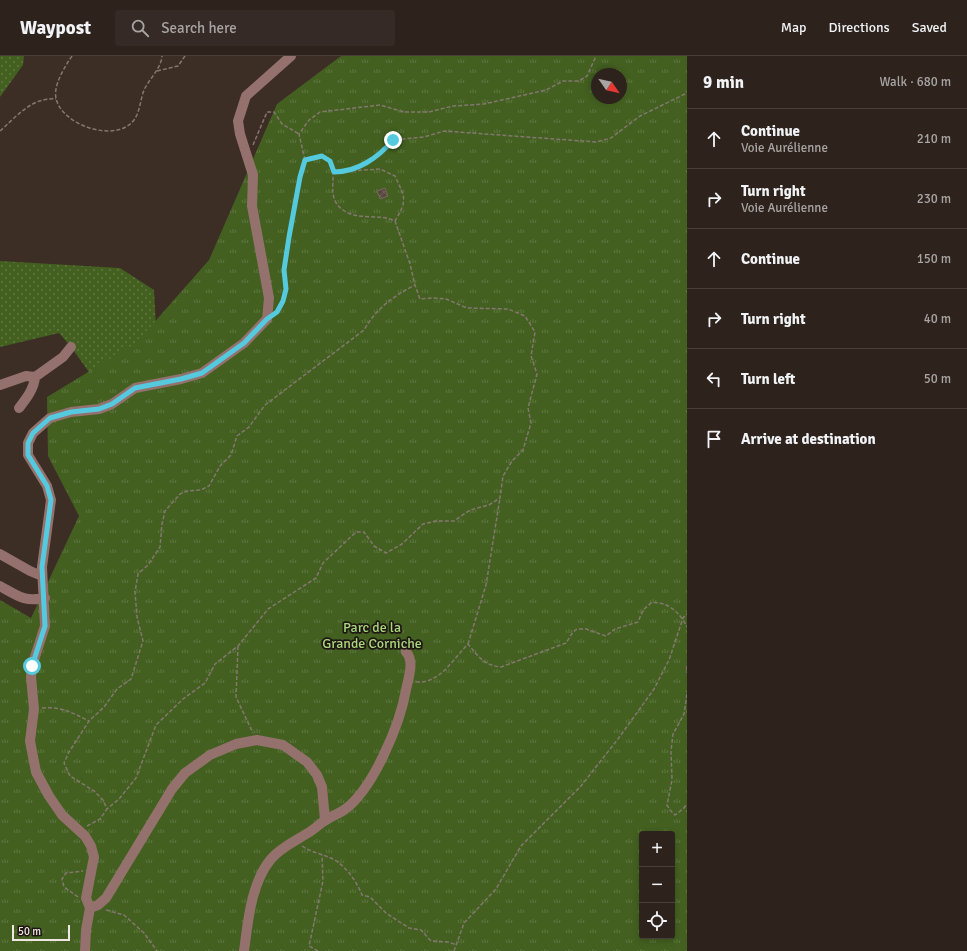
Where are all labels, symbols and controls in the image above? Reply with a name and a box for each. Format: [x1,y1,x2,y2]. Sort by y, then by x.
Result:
search box [115,10,395,46]
text: Waypost [20,16,91,40]
icon: search [129,17,151,39]
text: Search here [161,19,237,37]
text: Map [781,19,807,36]
text: Directions [829,19,890,36]
text: Saved [912,19,947,36]
north arrow [591,68,627,104]
text: 9 min [703,72,744,93]
text: Walk · 680 m [880,74,951,90]
text: Continue [741,122,800,140]
icon: ahead [703,128,725,150]
route end [384,131,402,149]
text: 210 m [917,131,951,147]
text: Voie Aurélienne [741,140,828,156]
text: Turn right [741,182,806,200]
icon: right [703,188,725,210]
text: 230 m [917,191,951,207]
text: Voie Aurélienne [741,200,828,216]
icon: ahead [703,248,725,270]
text: Continue [741,250,800,268]
text: 150 m [917,251,951,267]
icon: right [703,308,725,330]
text: Turn right [741,310,806,328]
text: 40 m [924,311,951,327]
icon: left [703,368,725,390]
text: Turn left [741,370,795,388]
text: 50 m [924,371,951,387]
icon: arrive [703,428,725,450]
text: Arrive at destination [741,430,876,448]
park label: Parc de la Grande Corniche [322,619,422,652]
route start [23,657,41,675]
map controls [639,831,675,939]
button: + [639,831,675,867]
button: − [639,867,675,903]
button: locate [639,903,675,939]
scale bar [12,923,70,942]
text: 50 m [18,925,41,938]

